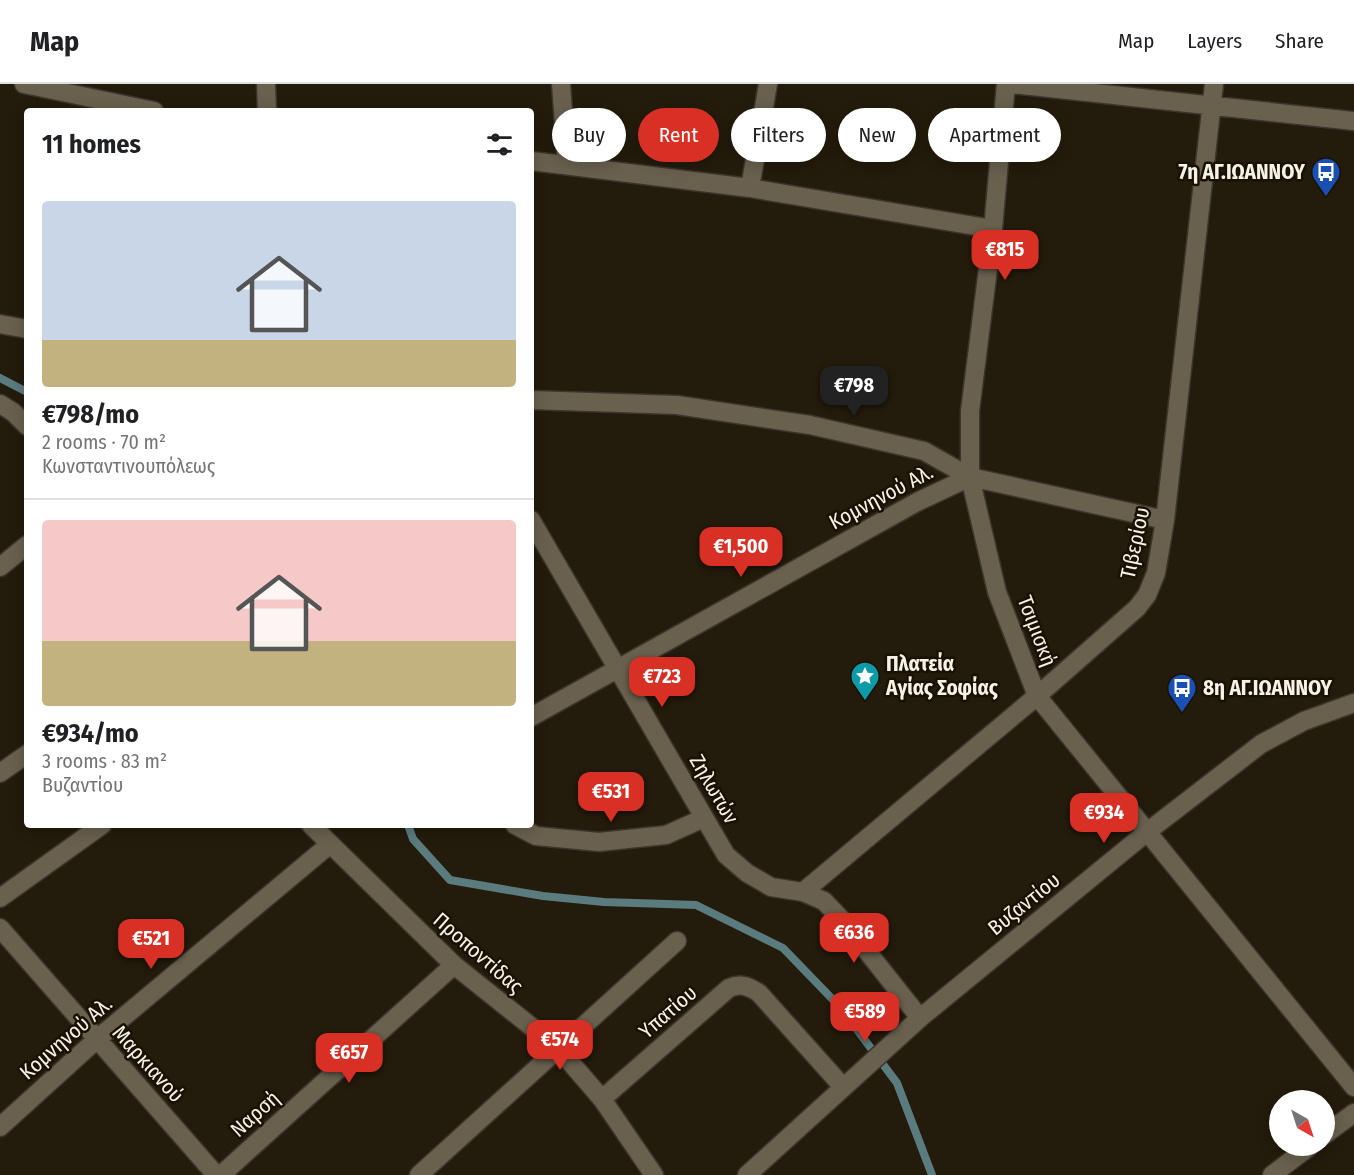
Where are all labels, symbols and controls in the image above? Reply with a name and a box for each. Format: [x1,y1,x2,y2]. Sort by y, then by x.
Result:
text: Map [30,25,79,58]
text: Map [1118,28,1154,54]
text: Layers [1187,28,1242,54]
text: Share [1275,28,1324,54]
chip: Buy [552,108,626,162]
chip: Rent [638,108,719,162]
chip: Filters [731,108,826,162]
chip: New [838,108,916,162]
chip: Apartment [928,108,1061,162]
icon: filters [483,128,516,161]
text: 11 homes [42,129,141,160]
bus stop icon: 7η ΑΓ.ΙΩΑΝΝΟΥ [1310,156,1342,198]
place label: 7η ΑΓ.ΙΩΑΝΝΟΥ [1178,159,1306,185]
pin: €815 [969,230,1041,281]
text: €815 [986,237,1024,261]
icon: home [225,240,333,348]
pin: €798 [818,366,890,417]
text: €798 [834,373,874,397]
text: €798/mo [42,399,139,430]
text: 2 rooms · 70 m² [42,430,166,454]
text: Κωνσταντινουπόλεως [42,454,215,478]
street label: Κομνηνού Αλ. [824,459,938,535]
street label: Τιβερίου [1115,505,1155,581]
pin: €1,500 [692,527,790,578]
text: €1,500 [714,534,768,558]
icon: home [225,559,333,667]
street label: Τσιμισκή [1012,592,1062,670]
place label: Πλατεία Αγίας Σοφίας [885,651,999,701]
pin: €723 [626,657,698,708]
place icon: Πλατεία Αγίας Σοφίας [849,660,881,702]
text: €723 [643,664,681,688]
bus stop icon: 8η ΑΓ.ΙΩΑΝΝΟΥ [1166,672,1198,714]
place label: 8η ΑΓ.ΙΩΑΝΝΟΥ [1203,675,1333,701]
text: €934/mo [42,718,139,749]
text: 3 rooms · 83 m² [42,749,167,773]
street label: Ζηλωτών [684,750,744,828]
pin: €531 [575,772,647,823]
text: Βυζαντίου [42,773,123,797]
text: €531 [592,779,630,803]
pin: €934 [1068,793,1140,844]
text: €934 [1084,800,1124,824]
street label: Βυζαντίου [983,867,1065,941]
street label: Προποντίδας [428,907,528,999]
pin: €636 [818,913,890,964]
pin: €521 [115,919,187,970]
text: €636 [834,920,874,944]
text: €521 [132,926,170,950]
street label: Υπατίου [634,980,702,1044]
street label: Κομνηνού Αλ. [14,991,118,1085]
pin: €589 [829,992,901,1043]
text: €589 [844,999,886,1023]
street label: Μαρκιανού [107,1020,189,1108]
pin: €574 [524,1020,596,1071]
text: €574 [541,1027,579,1051]
pin: €657 [313,1033,385,1084]
text: €657 [330,1040,368,1064]
street label: Ναρσή [225,1085,285,1143]
north arrow [1269,1090,1335,1156]
map controls [1269,1090,1335,1156]

